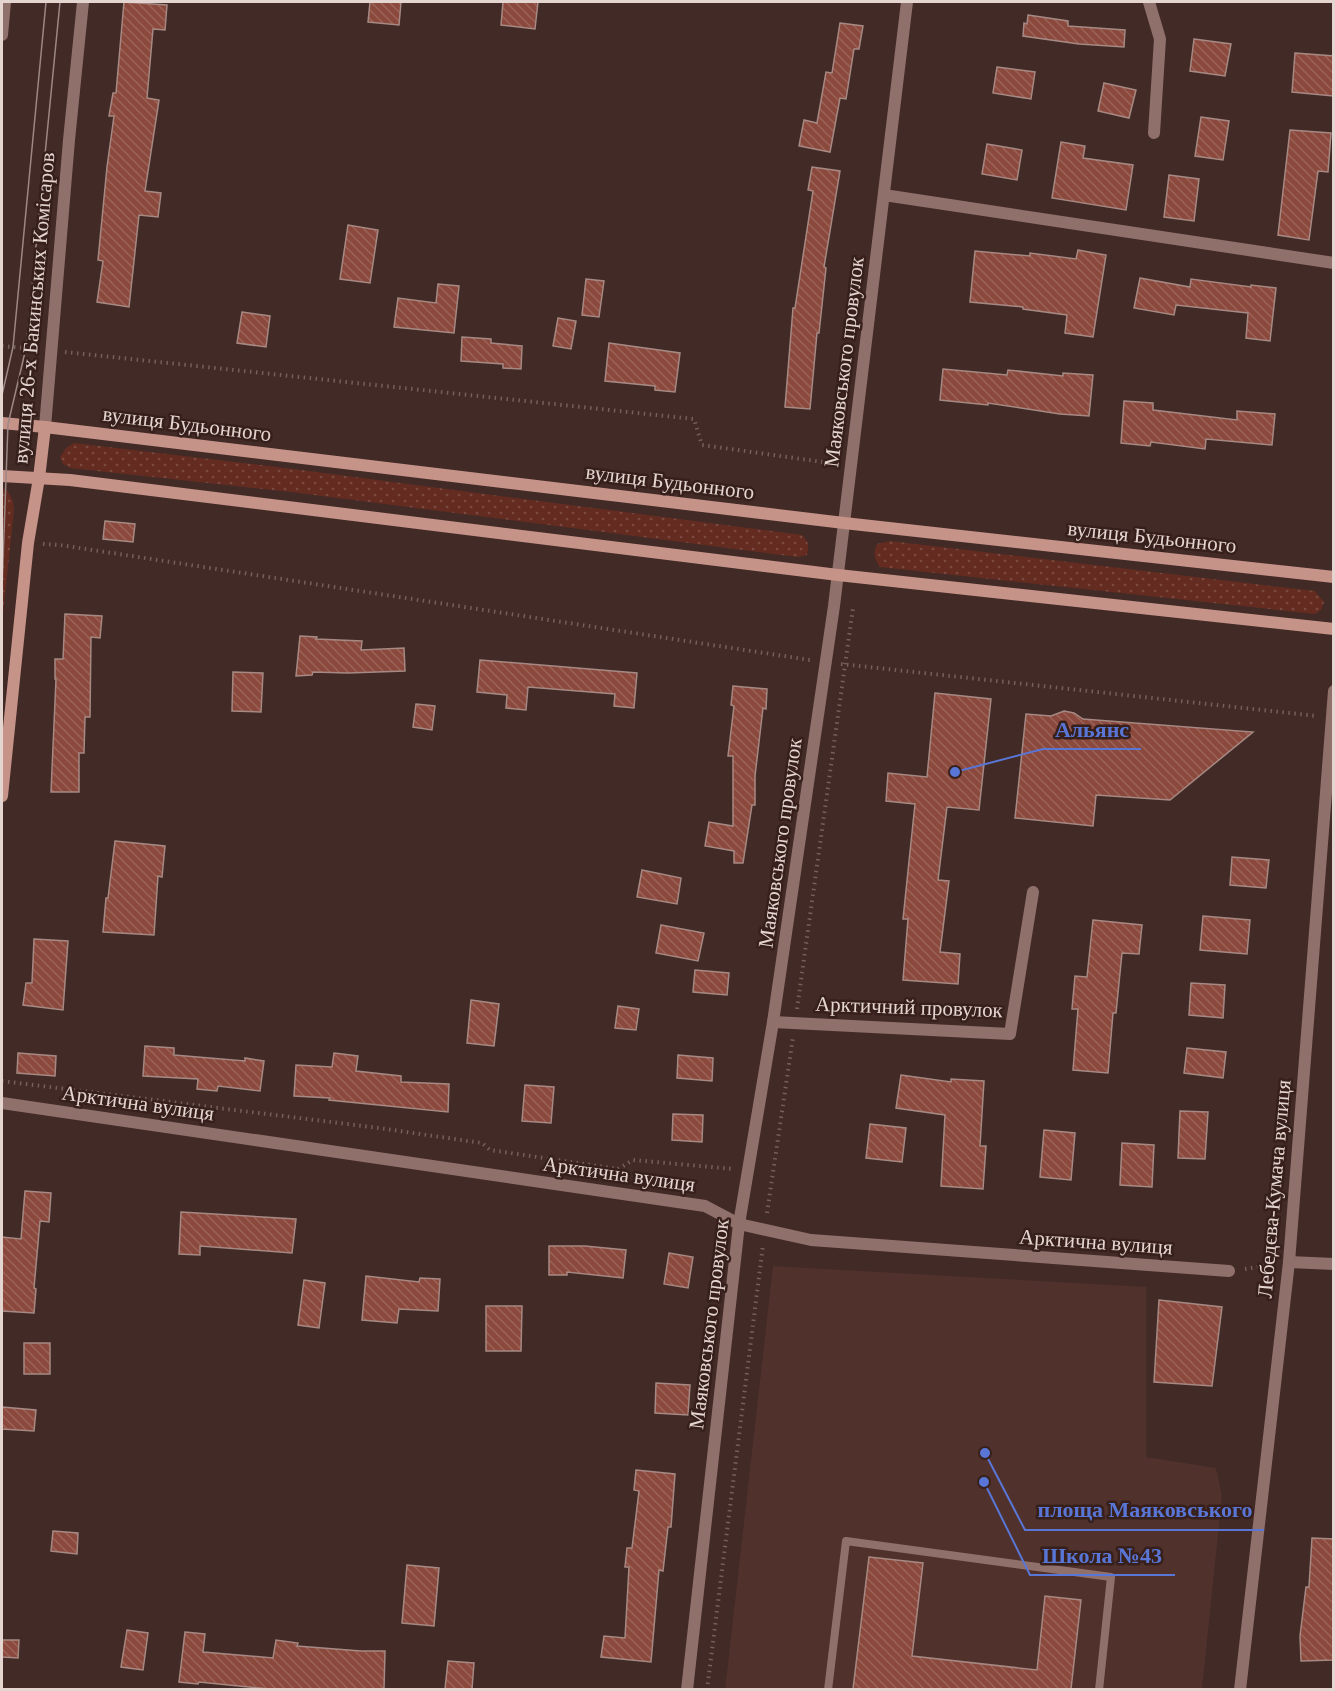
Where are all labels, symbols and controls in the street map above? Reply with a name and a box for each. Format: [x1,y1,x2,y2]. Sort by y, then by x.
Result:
street label: вулиця 26-х Бакинських Комісаров [8,151,60,465]
street label: Маяковського провулок [819,255,869,469]
street label: вулиця Будьонного [101,402,273,446]
street label: вулиця Будьонного [584,460,756,504]
street label: вулиця Будьонного [1066,516,1238,558]
callout: Альянс [1043,709,1141,749]
text: Альянс [1055,717,1129,742]
street label: Маяковського провулок [753,736,807,949]
street label: Арктичний провулок [815,992,1004,1022]
street label: Лебедєва-Кумача вулиця [1252,1078,1296,1299]
street label: Арктична вулиця [60,1080,216,1126]
street label: Арктична вулиця [541,1151,697,1197]
street label: Маяковського провулок [684,1217,734,1431]
street label: Арктична вулиця [1018,1225,1174,1259]
callout: площа Маяковського [1025,1490,1264,1530]
text: площа Маяковського [1038,1497,1252,1522]
callout: Школа №43 [1030,1535,1175,1575]
text: Школа №43 [1042,1543,1162,1568]

